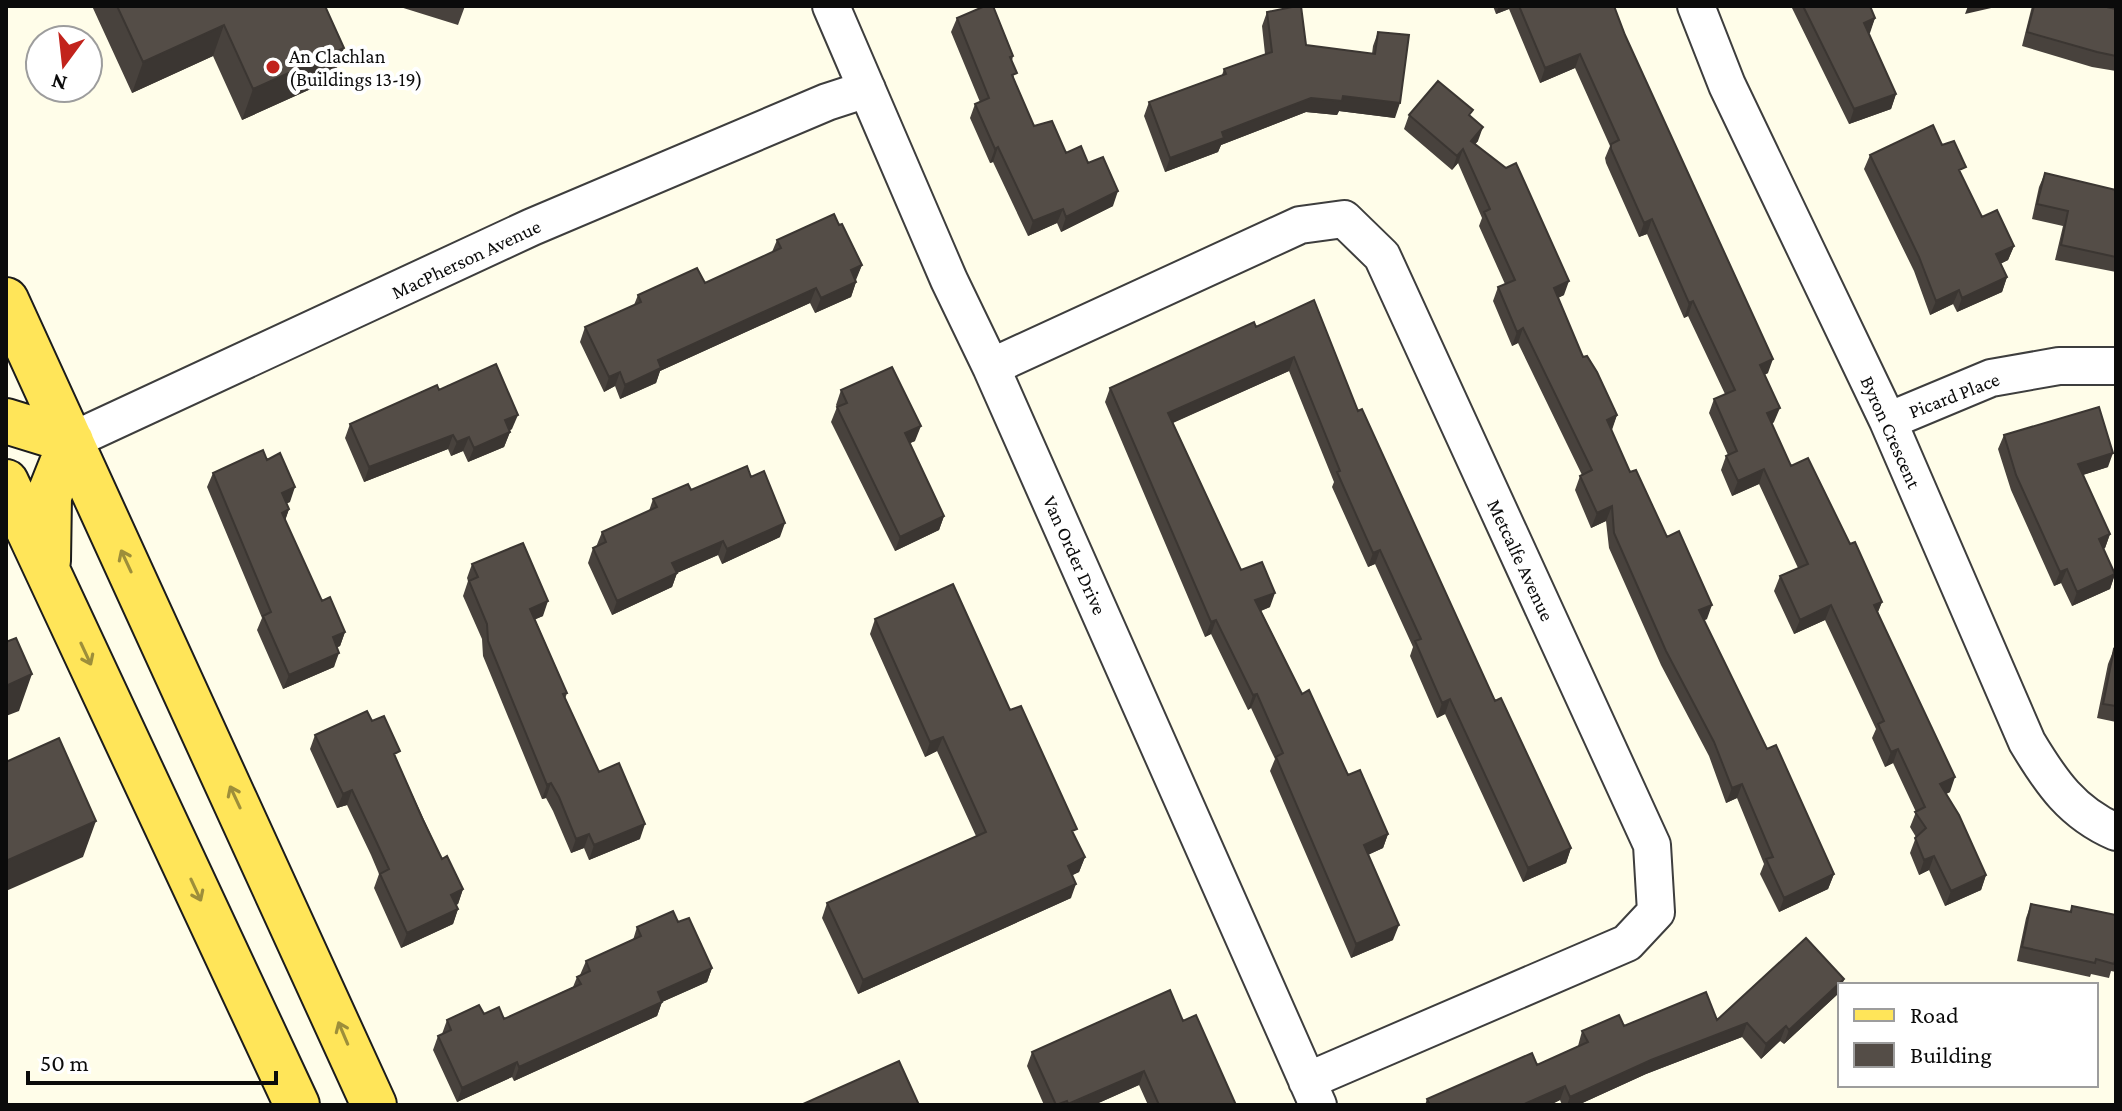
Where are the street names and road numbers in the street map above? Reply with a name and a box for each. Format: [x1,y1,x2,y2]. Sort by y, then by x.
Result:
street label: MacPherson Avenue [388,215,544,303]
street label: Picard Place [1906,368,2003,422]
street label: Byron Crescent [1855,372,1926,492]
street label: Van Order Drive [1039,492,1111,618]
street label: Metcalfe Avenue [1483,496,1559,625]

